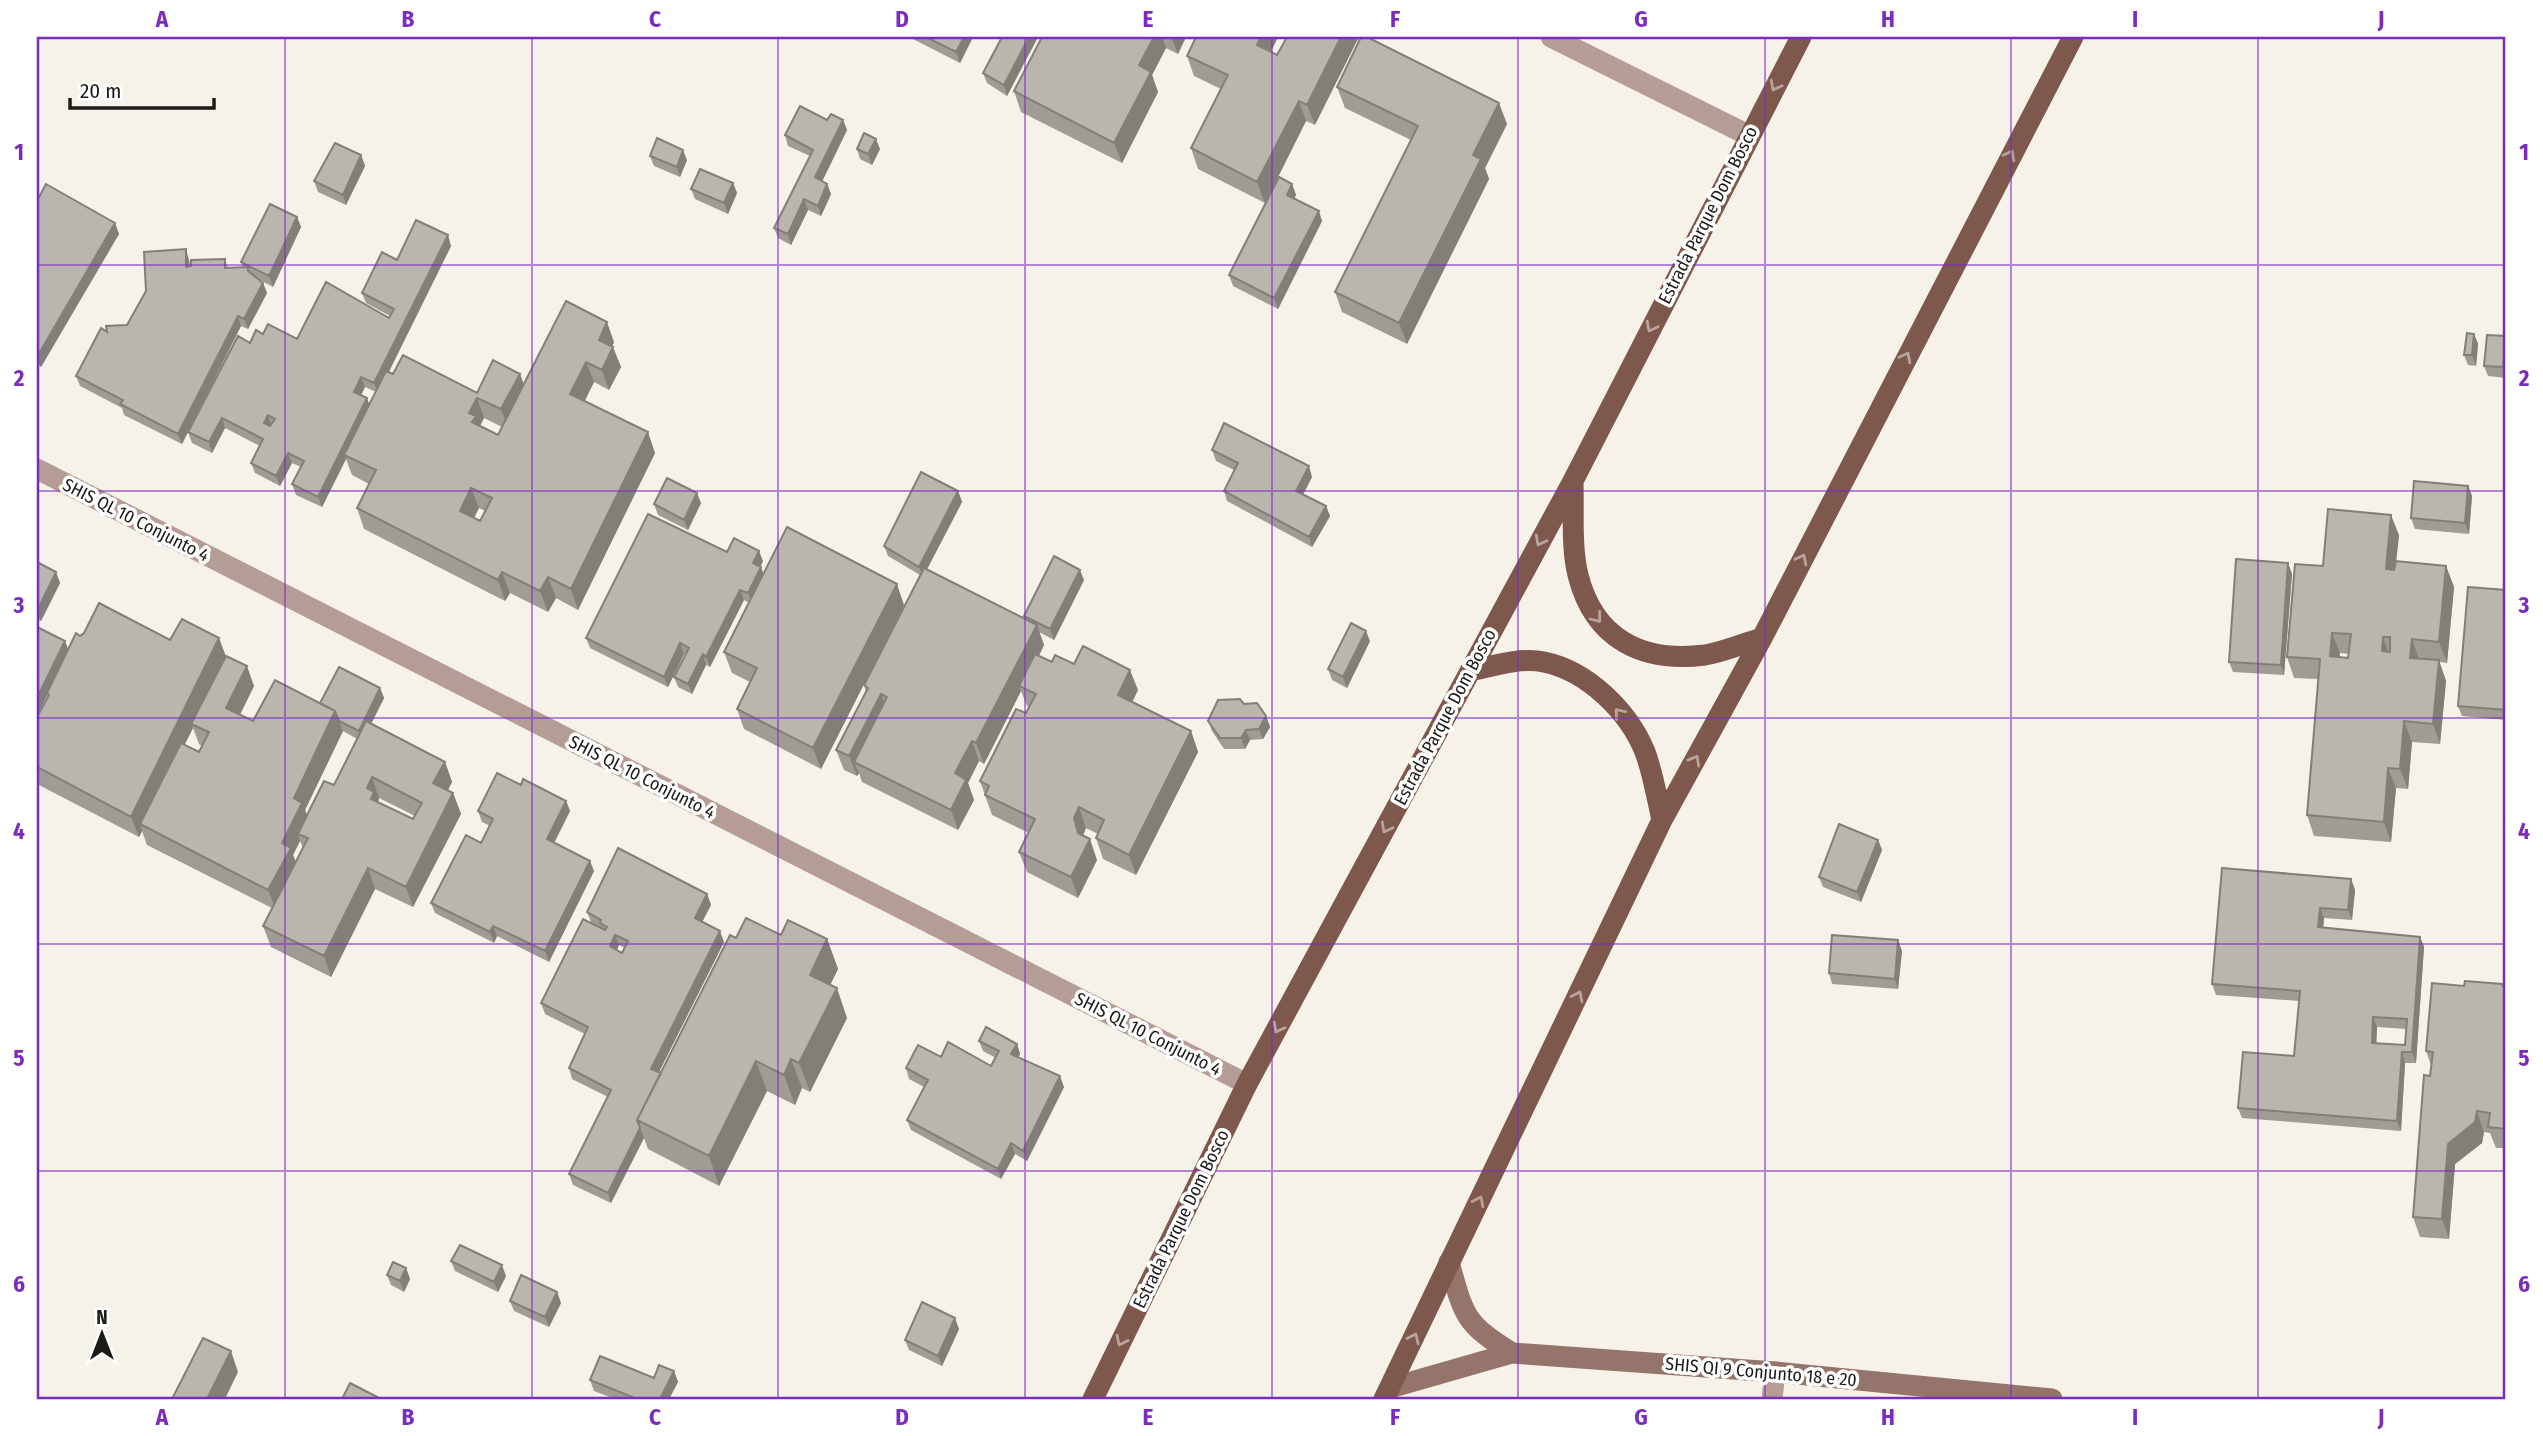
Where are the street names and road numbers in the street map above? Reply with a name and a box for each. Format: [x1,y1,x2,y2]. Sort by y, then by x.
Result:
street label: Estrada Parque Dom Bosco [1654,123,1762,307]
street label: SHIS QL 10 Conjunto 4 [59,474,213,566]
street label: Estrada Parque Dom Bosco [1389,625,1501,809]
street label: SHIS QL 10 Conjunto 4 [565,731,719,823]
street label: SHIS QL 10 Conjunto 4 [1071,988,1225,1080]
street label: Estrada Parque Dom Bosco [1128,1126,1234,1312]
street label: SHIS QI 9 Conjunto 18 e 20 [1664,1353,1858,1391]

